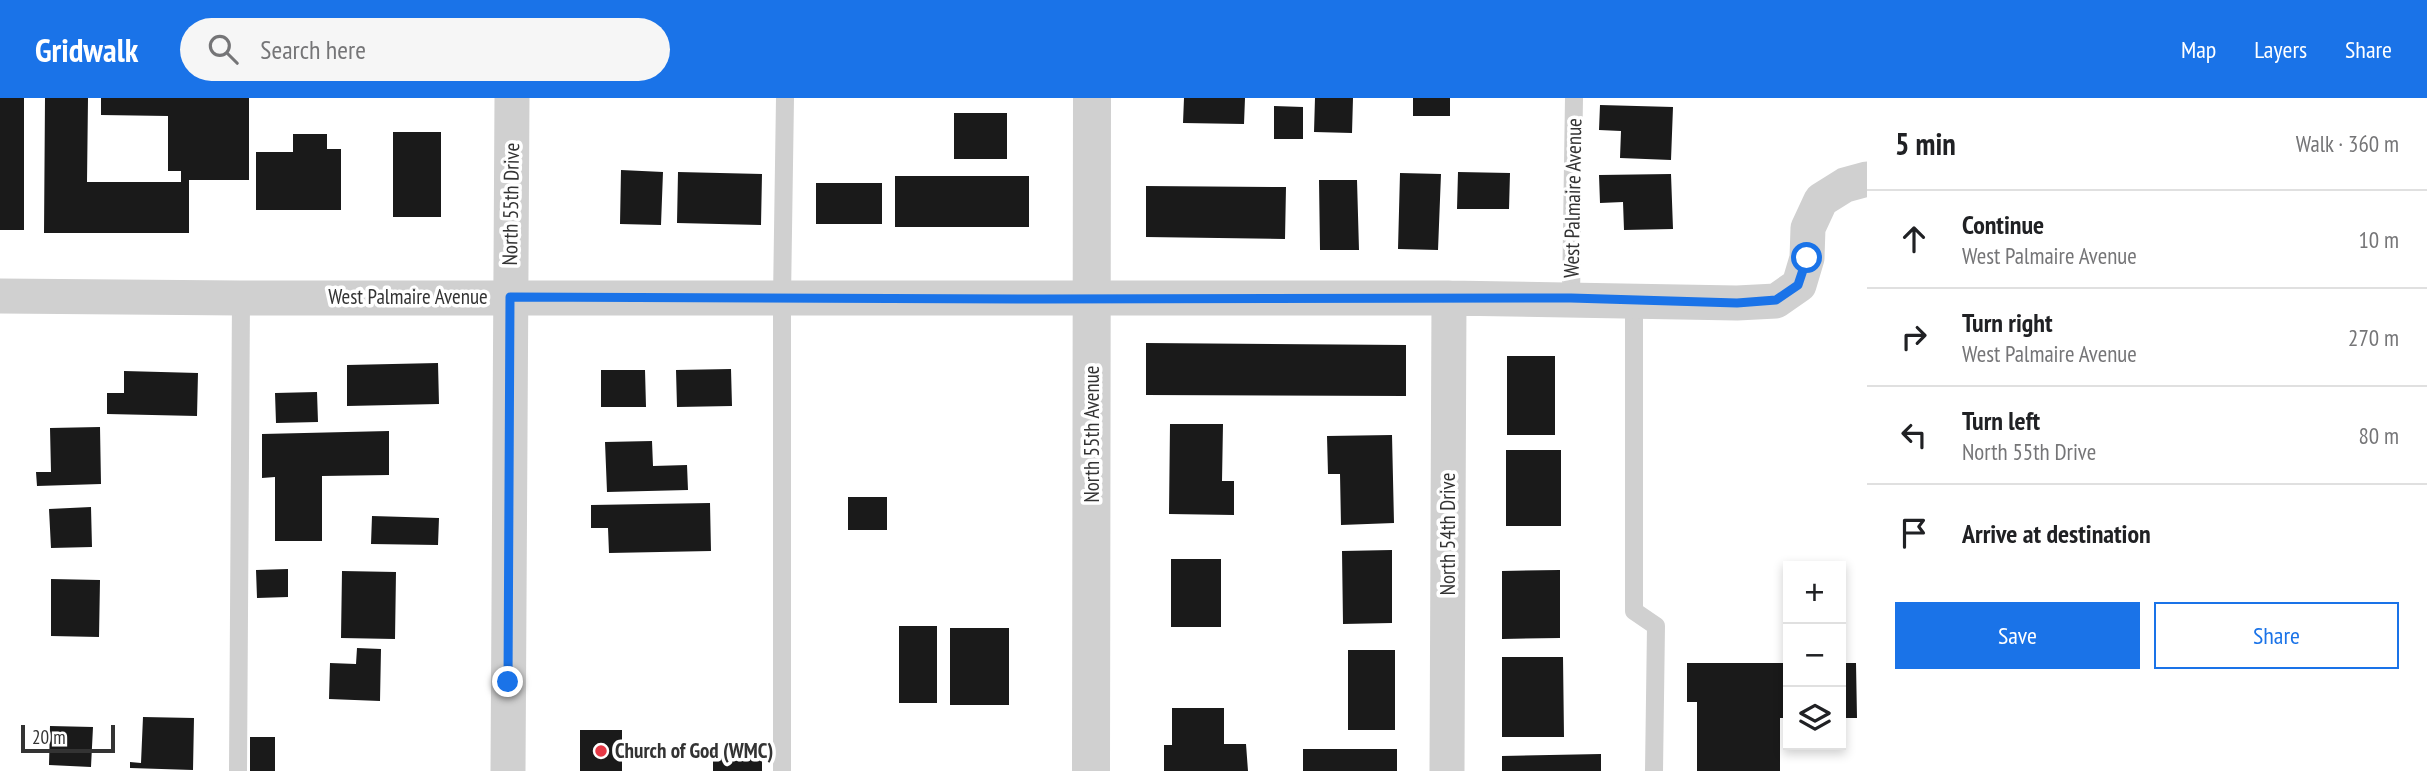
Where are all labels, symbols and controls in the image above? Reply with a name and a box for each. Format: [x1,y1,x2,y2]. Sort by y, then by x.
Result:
search box [180,18,670,81]
text: Gridwalk [35,28,138,71]
icon: search [204,30,242,68]
text: Search here [260,33,366,66]
text: Map [2181,34,2216,65]
text: Layers [2254,34,2307,65]
text: Share [2345,34,2392,65]
street label: West Palmaire Avenue [1558,118,1587,278]
text: 5 min [1895,124,1956,163]
text: Walk · 360 m [2296,129,2399,158]
street label: North 55th Drive [496,142,525,266]
text: Continue [1962,208,2044,241]
icon: ahead [1895,220,1933,258]
text: 10 m [2358,225,2399,254]
text: West Palmaire Avenue [1962,241,2137,270]
route start [1791,242,1822,273]
street label: West Palmaire Avenue [328,283,488,310]
text: Turn right [1962,306,2053,339]
icon: right [1895,318,1933,356]
text: 270 m [2348,323,2399,352]
text: West Palmaire Avenue [1962,339,2137,368]
street label: North 55th Avenue [1078,365,1105,503]
text: Turn left [1962,404,2040,437]
icon: left [1895,416,1933,454]
text: 80 m [2358,421,2399,450]
text: North 55th Drive [1962,437,2096,466]
street label: North 54th Drive [1434,473,1461,595]
icon: arrive [1895,514,1933,552]
text: Arrive at destination [1962,517,2151,550]
map controls [1783,561,1846,750]
button: + [1783,561,1846,624]
button: Save [1895,602,2140,669]
button: Share [2154,602,2399,669]
button: − [1783,624,1846,687]
route end [492,666,523,697]
button: layers [1783,687,1846,750]
scale bar [21,722,116,754]
text: 20 m [32,725,66,749]
place label: Church of God (WMC) [615,737,773,764]
marker: Church of God (WMC) [593,743,609,759]

